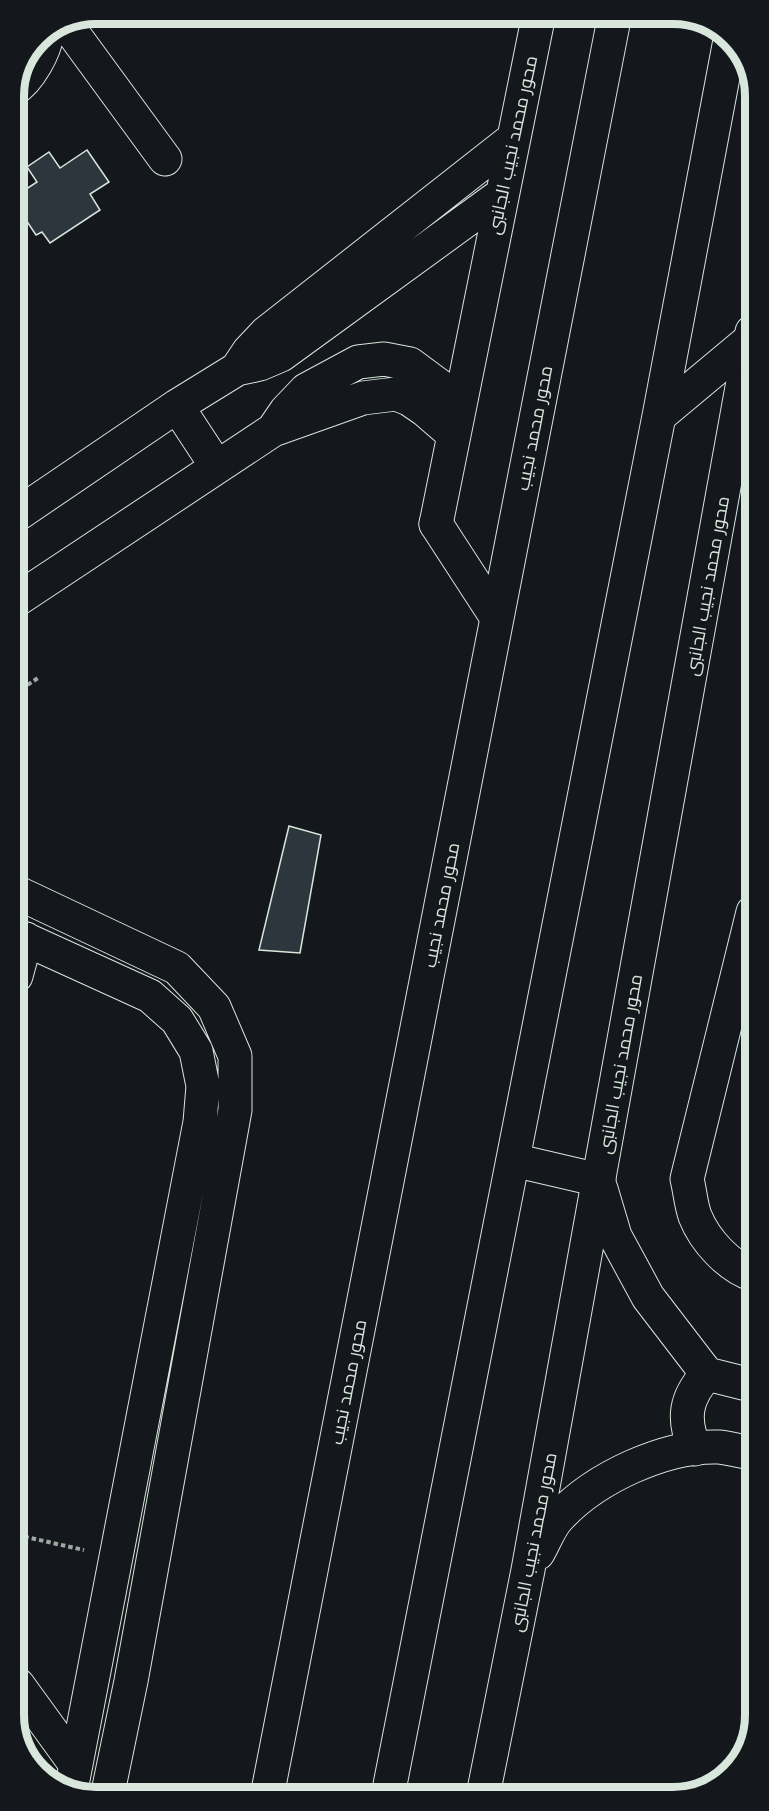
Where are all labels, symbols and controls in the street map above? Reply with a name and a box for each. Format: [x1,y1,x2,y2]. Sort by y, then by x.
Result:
street label: محور محمد نجيب الجانبى [482,53,542,237]
street label: محور محمد نجيب [511,364,557,492]
street label: محور محمد نجيب الجانبى [680,494,734,678]
street label: محور محمد نجيب [418,841,464,969]
street label: محور محمد نجيب الجانبى [593,972,647,1156]
street label: محور محمد نجيب [325,1318,371,1446]
street label: محور محمد نجيب الجانبى [504,1450,562,1634]

